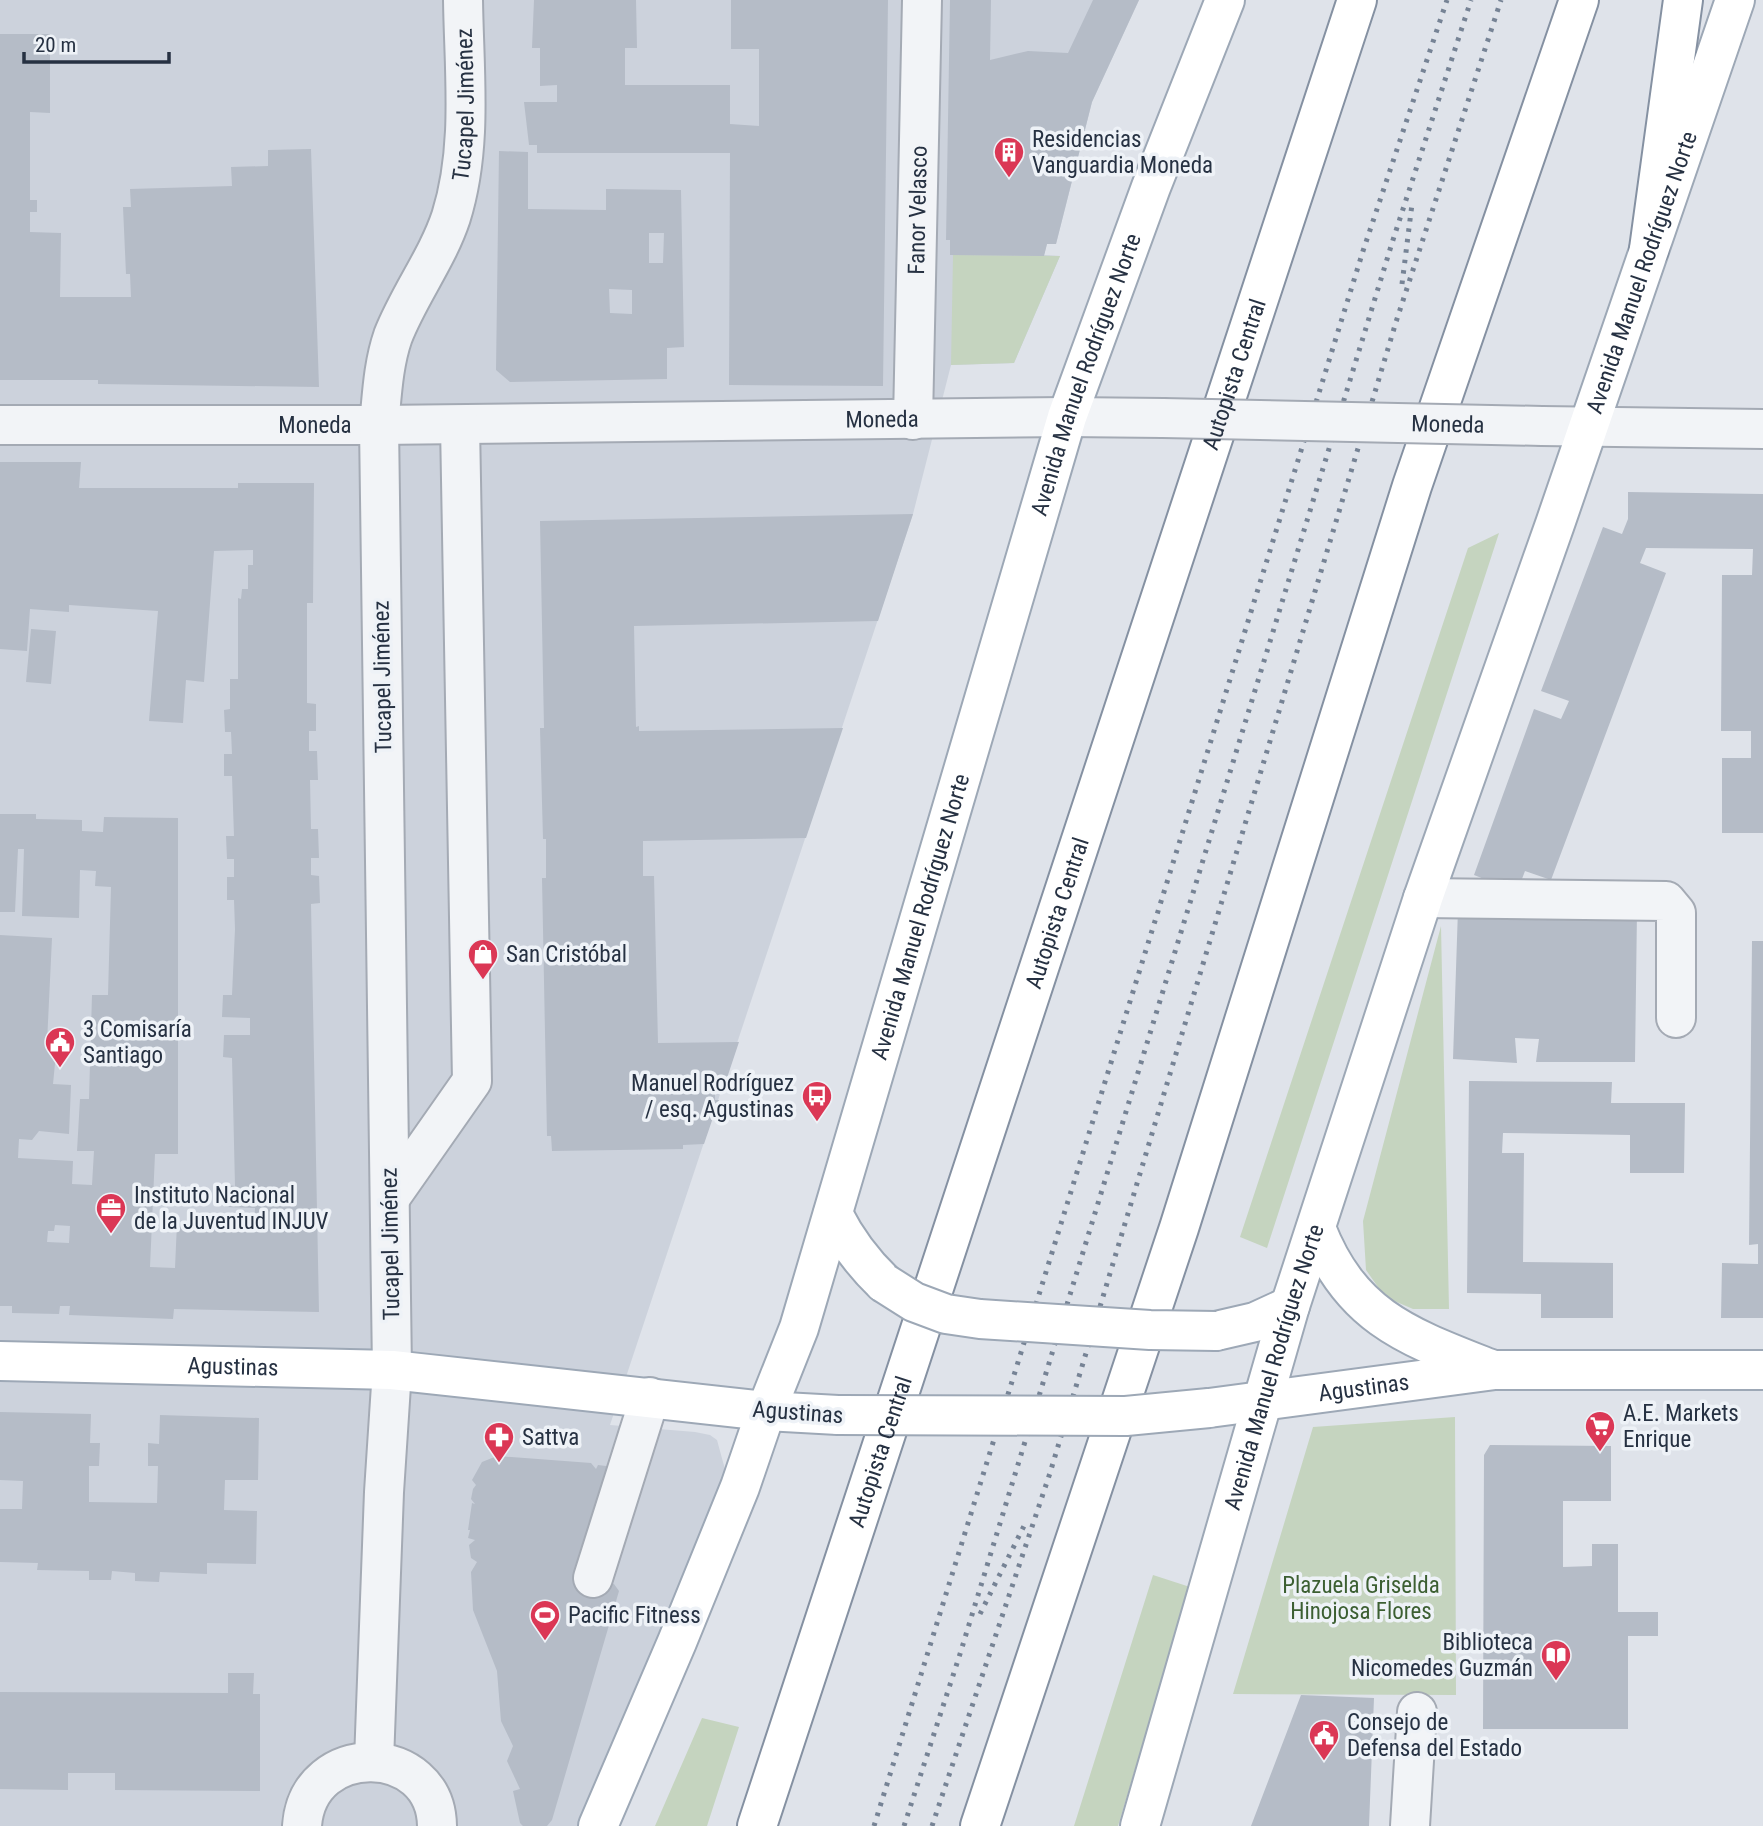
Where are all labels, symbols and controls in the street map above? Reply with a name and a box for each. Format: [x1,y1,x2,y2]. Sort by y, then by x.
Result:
scale bar [24,21,170,65]
street label: Tucapel Jiménez [447,28,480,183]
text: 20 m [35,33,76,57]
place label: Residencias Vanguardia Moneda [1032,126,1213,179]
street label: Avenida Manuel Rodríguez Norte [1581,128,1703,417]
building icon: Residencias Vanguardia Moneda [992,135,1026,179]
street label: Fanor Velasco [903,145,933,275]
street label: Avenida Manuel Rodríguez Norte [1026,230,1147,519]
street label: Autopista Central [1197,296,1272,453]
street label: Moneda [845,406,919,434]
street label: Moneda [1411,410,1485,439]
street label: Moneda [278,412,352,439]
street label: Tucapel Jiménez [368,600,397,754]
street label: Avenida Manuel Rodríguez Norte [866,771,975,1063]
street label: Autopista Central [1020,834,1095,992]
shop icon: San Cristóbal [466,937,500,981]
place label: San Cristóbal [506,941,627,968]
place label: 3 Comisaría Santiago [83,1016,192,1069]
public building icon: 3 Comisaría Santiago [43,1025,77,1069]
place label: Manuel Rodríguez / esq. Agustinas [631,1070,794,1123]
bus stop icon: Manuel Rodríguez / esq. Agustinas [800,1079,834,1123]
street label: Tucapel Jiménez [376,1167,405,1321]
place label: Instituto Nacional de la Juventud INJUV [134,1182,329,1235]
office icon: Instituto Nacional de la Juventud INJUV [94,1191,128,1235]
street label: Avenida Manuel Rodríguez Norte [1219,1221,1330,1513]
street label: Agustinas [187,1352,279,1381]
street label: Agustinas [1317,1369,1411,1407]
street label: Autopista Central [843,1373,918,1531]
street label: Agustinas [752,1396,844,1429]
place label: A.E. Markets Enrique [1623,1400,1739,1453]
supermarket icon: A.E. Markets Enrique [1583,1409,1617,1453]
pharmacy icon: Sattva [482,1420,516,1464]
place label: Sattva [522,1424,579,1451]
park label: Plazuela Griselda Hinojosa Flores [1282,1572,1440,1625]
sports icon: Pacific Fitness [528,1598,562,1642]
place label: Pacific Fitness [568,1602,701,1629]
place label: Biblioteca Nicomedes Guzmán [1351,1629,1533,1682]
library icon: Biblioteca Nicomedes Guzmán [1539,1638,1573,1682]
place label: Consejo de Defensa del Estado [1347,1709,1522,1762]
public building icon: Consejo de Defensa del Estado [1307,1718,1341,1762]

